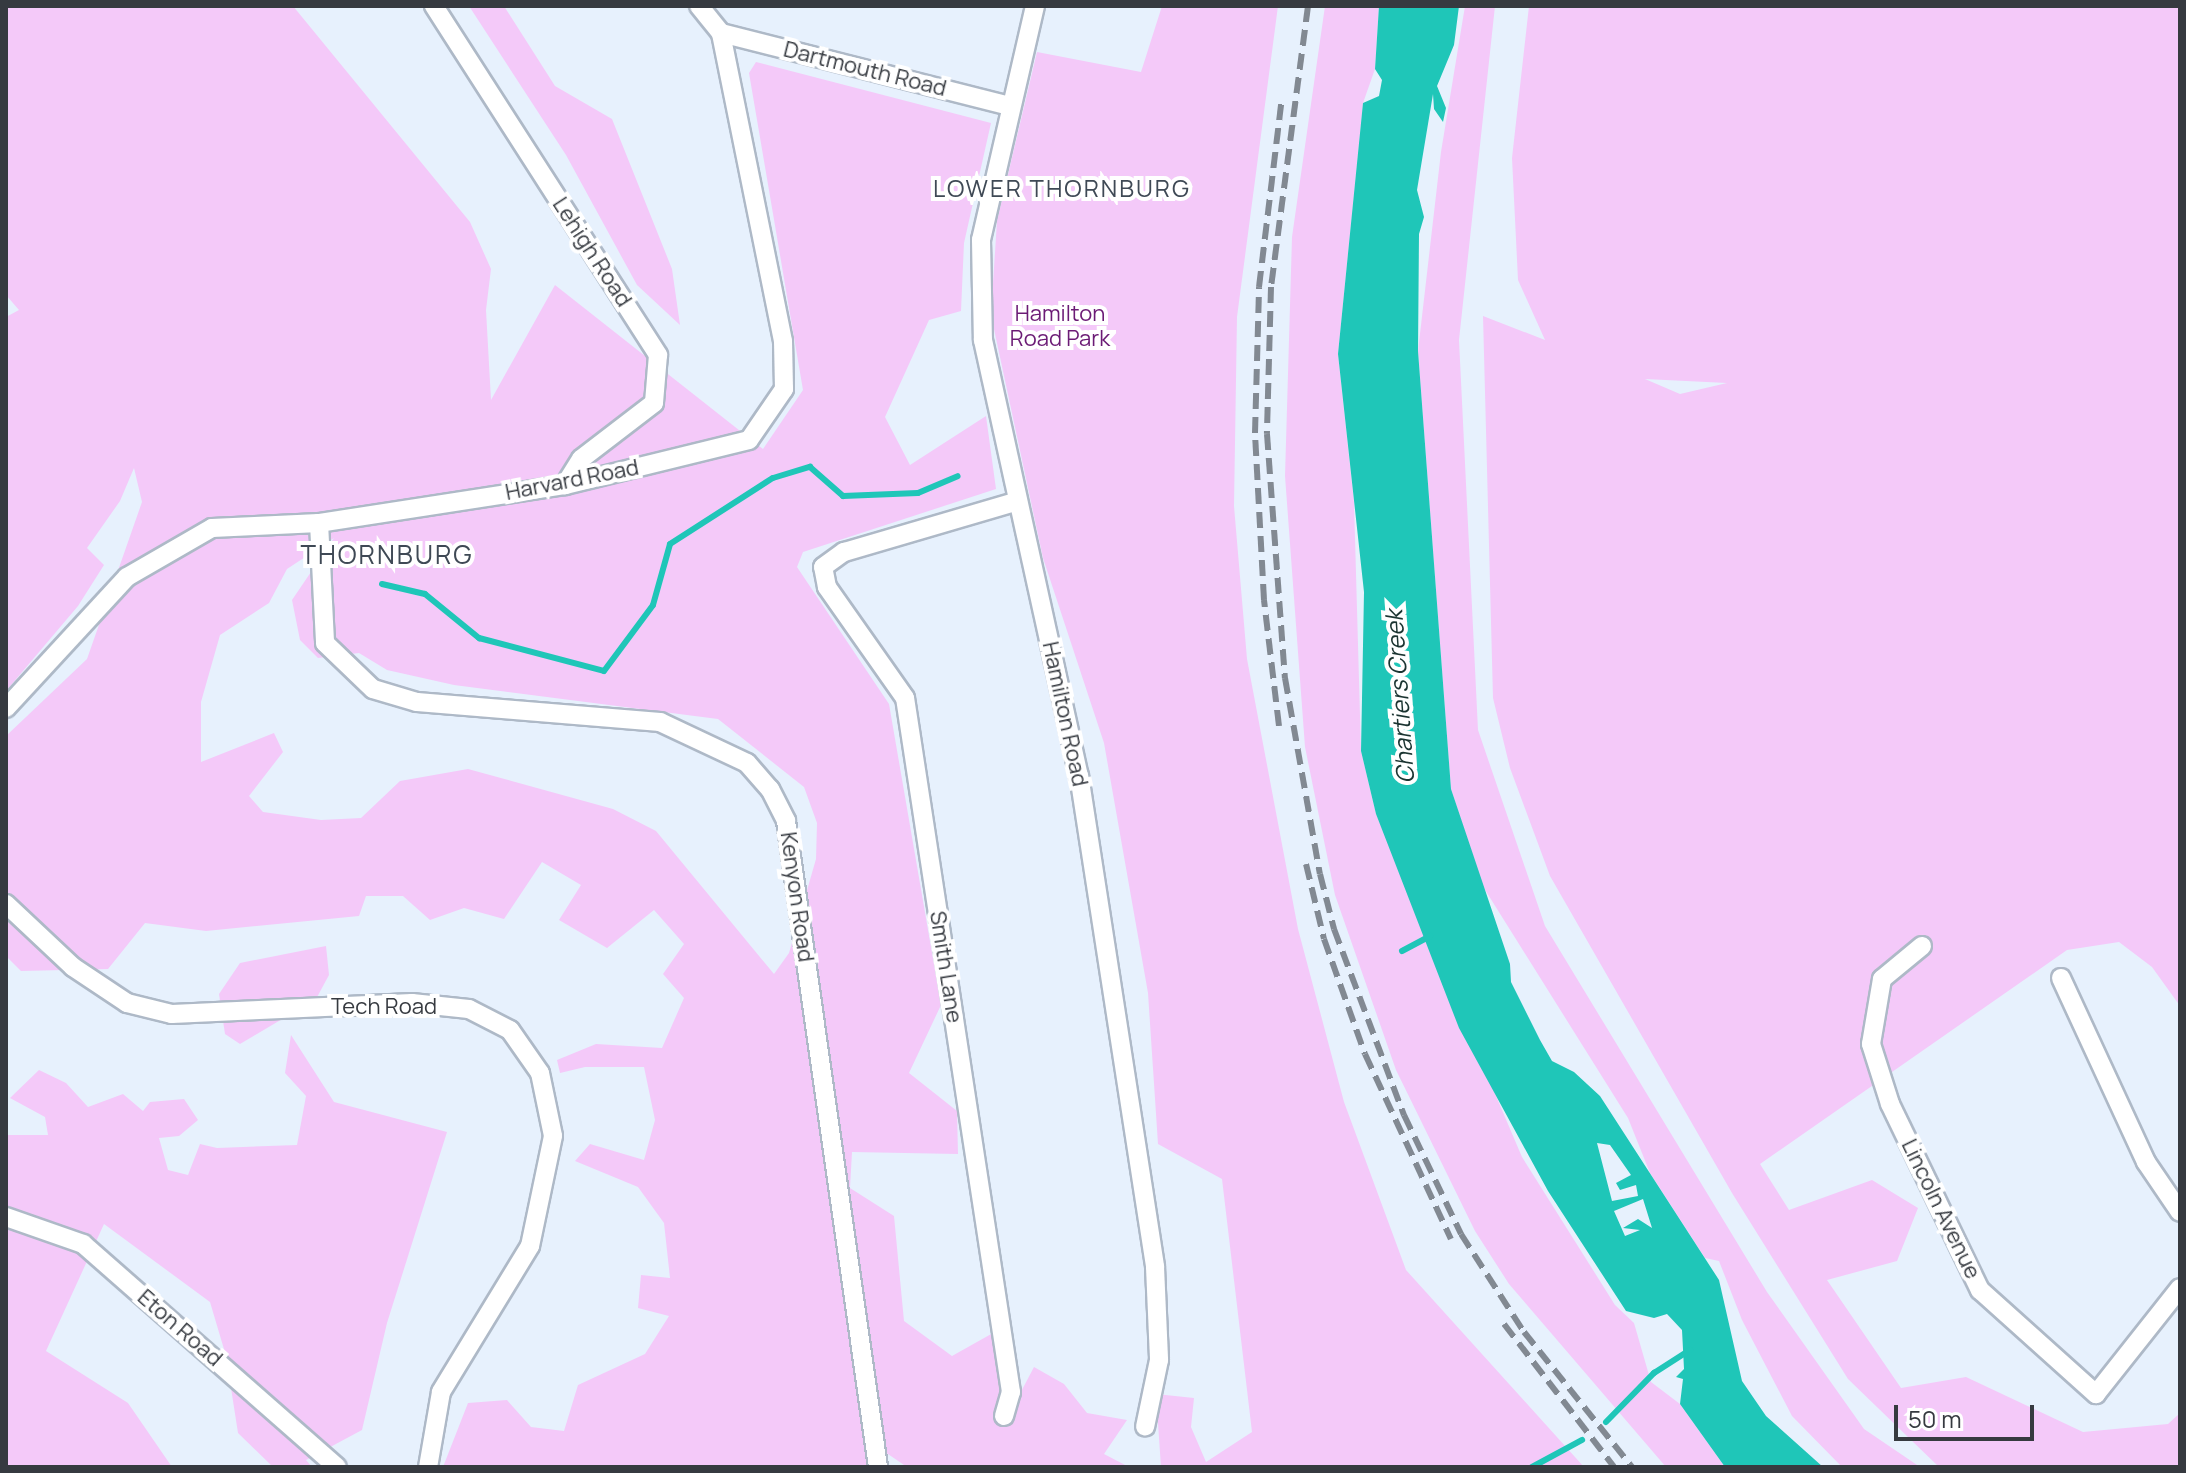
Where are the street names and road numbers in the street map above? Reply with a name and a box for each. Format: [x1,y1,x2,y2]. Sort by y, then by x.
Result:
street label: Dartmouth Road [781,36,949,102]
street label: Lehigh Road [547,192,637,312]
street label: Harvard Road [503,454,641,506]
street label: Hamilton Road [1037,639,1093,789]
street label: Kenyon Road [775,830,819,964]
street label: Smith Lane [924,909,968,1025]
street label: Tech Road [331,994,437,1020]
street label: Lincoln Avenue [1896,1135,1986,1283]
street label: Eton Road [132,1284,228,1372]

